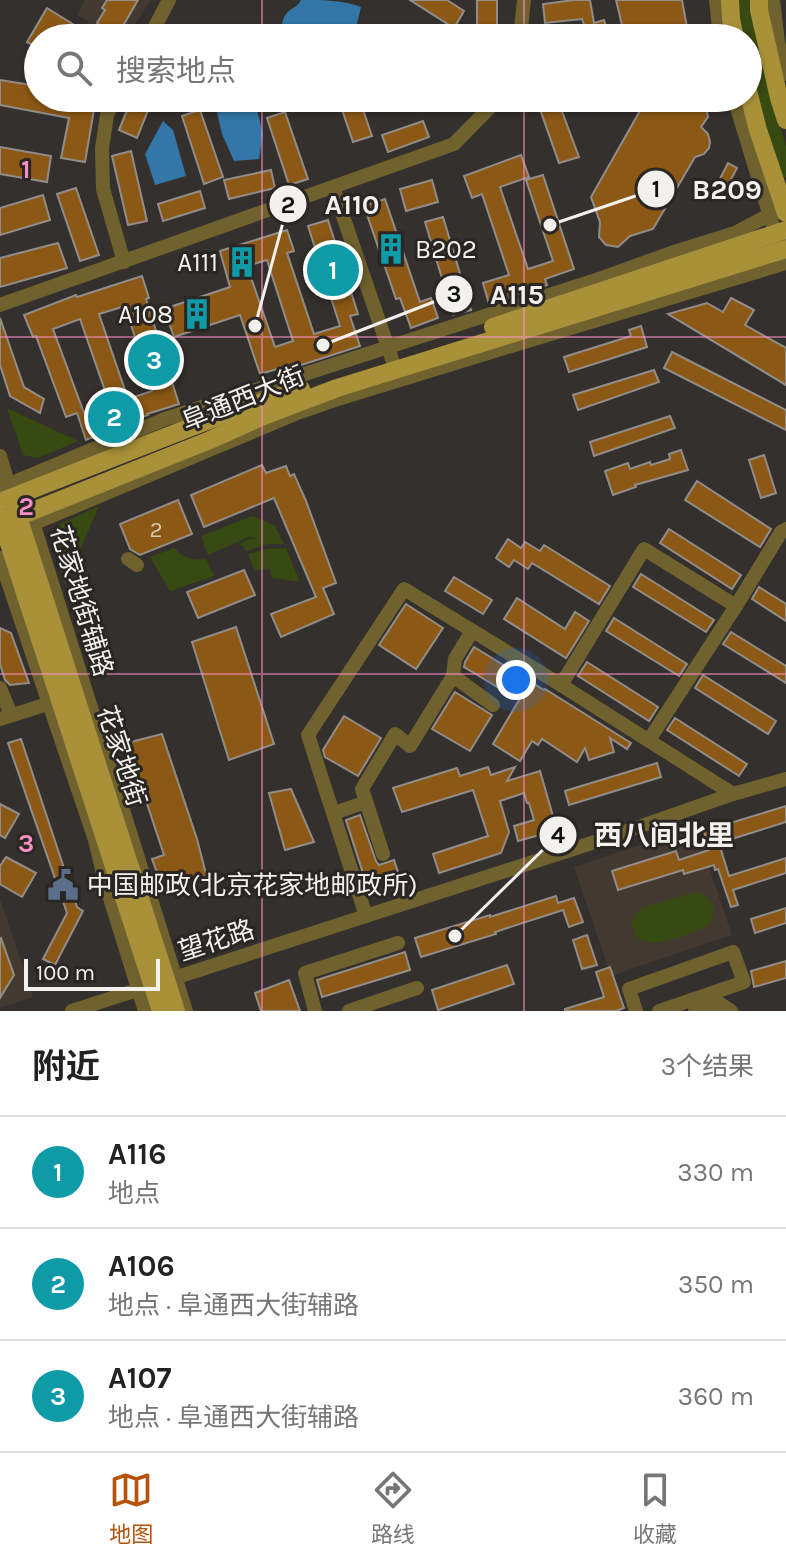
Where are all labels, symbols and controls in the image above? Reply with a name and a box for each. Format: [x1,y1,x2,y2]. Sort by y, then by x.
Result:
search box [24,24,762,112]
icon: search [52,46,96,90]
text: 搜索地点 [116,53,236,89]
text: 1 [21,154,31,185]
callout: B209 [636,163,778,215]
text: B209 [692,173,762,206]
text: 1 [652,175,660,203]
callout: A110 [268,178,395,230]
text: A110 [324,188,380,221]
text: 2 [281,191,295,219]
building icon: B202 [374,232,408,266]
place label: B202 [415,234,477,265]
pin: 1 [307,240,359,300]
building icon: A111 [225,245,259,279]
place label: A111 [177,247,218,278]
callout: A115 [434,268,559,320]
text: A115 [490,278,544,311]
text: 3 [447,280,461,308]
building icon: A108 [180,297,214,331]
place label: A108 [118,299,173,330]
pin: 3 [128,330,180,390]
street label: 阜通西大街 [177,360,309,437]
pin: 2 [88,387,140,447]
text: 2 [18,491,34,522]
house number: 2 [150,517,162,543]
street label: 花家地街辅路 [44,522,119,680]
your location [496,660,536,700]
street label: 花家地街 [91,702,152,810]
callout: 西八间北里 [538,809,750,861]
text: 西八间北里 [594,819,734,852]
text: 4 [551,821,565,849]
text: 3 [18,828,34,859]
public building icon: 中国邮政(北京花家地邮政所) [46,868,80,902]
place label: 中国邮政(北京花家地邮政所) [87,870,418,901]
street label: 望花路 [174,914,258,967]
scale bar [24,955,160,991]
text: 100 m [36,960,95,986]
text: 附近 [32,1047,100,1087]
text: 3个结果 [661,1051,754,1082]
text: A116 [108,1136,166,1172]
text: 1 [53,1157,63,1188]
text: 330 m [677,1157,754,1188]
text: 地点 [108,1178,160,1209]
text: A106 [108,1248,175,1284]
text: 2 [50,1269,66,1300]
text: 350 m [678,1269,754,1300]
text: 地点 · 阜通西大街辅路 [108,1290,359,1321]
text: A107 [108,1360,171,1396]
text: 3 [50,1381,66,1412]
text: 360 m [678,1381,754,1412]
text: 地点 · 阜通西大街辅路 [108,1402,359,1433]
tab: 地图 [109,1468,153,1548]
tab: 路线 [371,1468,415,1548]
tab: 收藏 [633,1468,677,1548]

